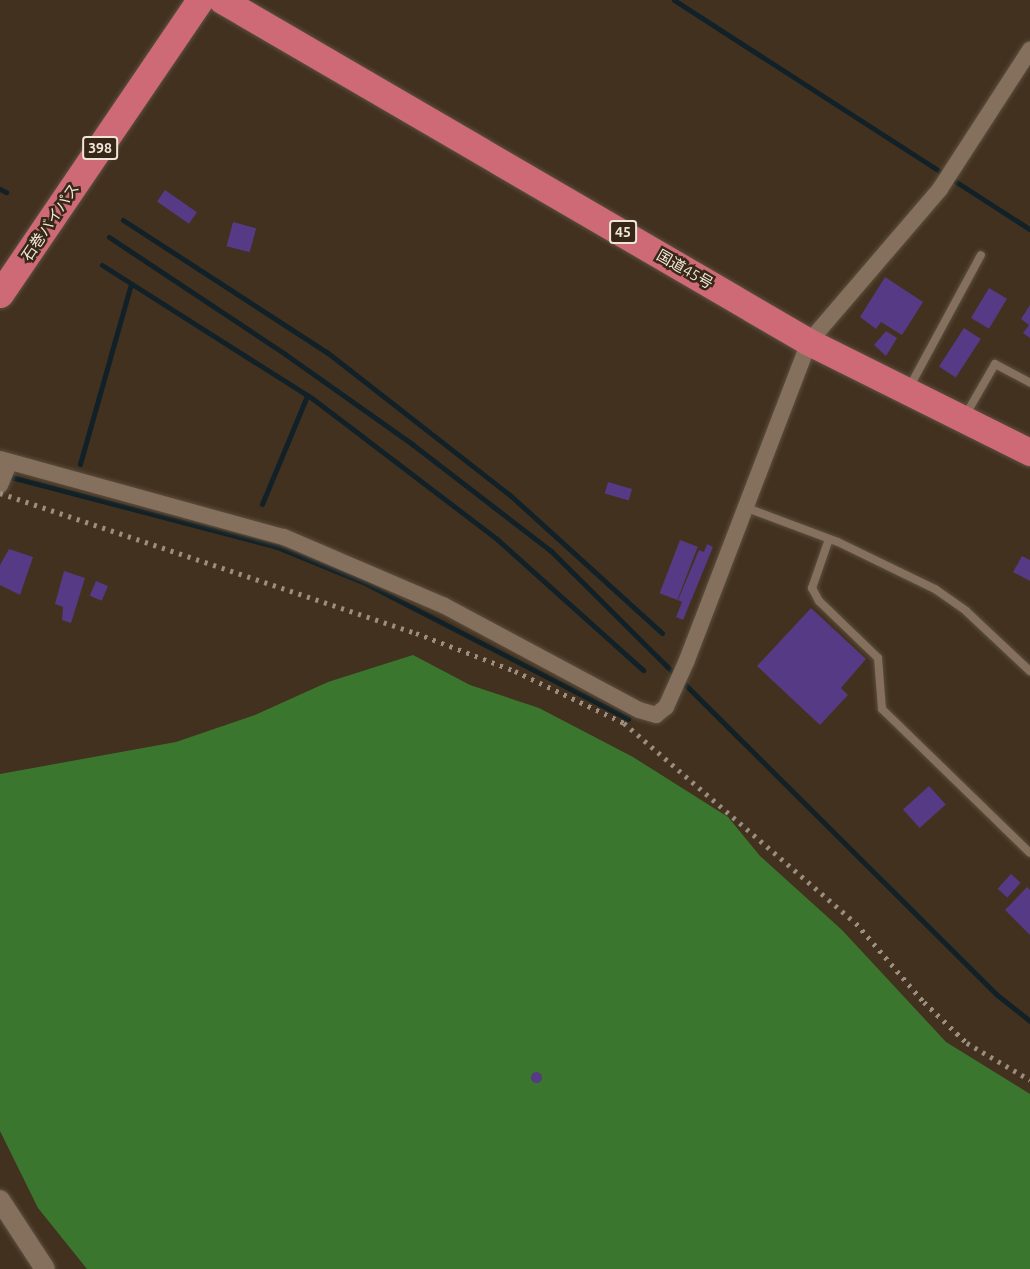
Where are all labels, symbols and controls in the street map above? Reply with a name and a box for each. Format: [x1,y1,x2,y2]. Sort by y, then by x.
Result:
road number: 398 [82,137,118,159]
street label: 石巻バイパス [17,180,83,264]
road number: 45 [608,221,638,243]
street label: 国道45号 [654,246,716,292]

